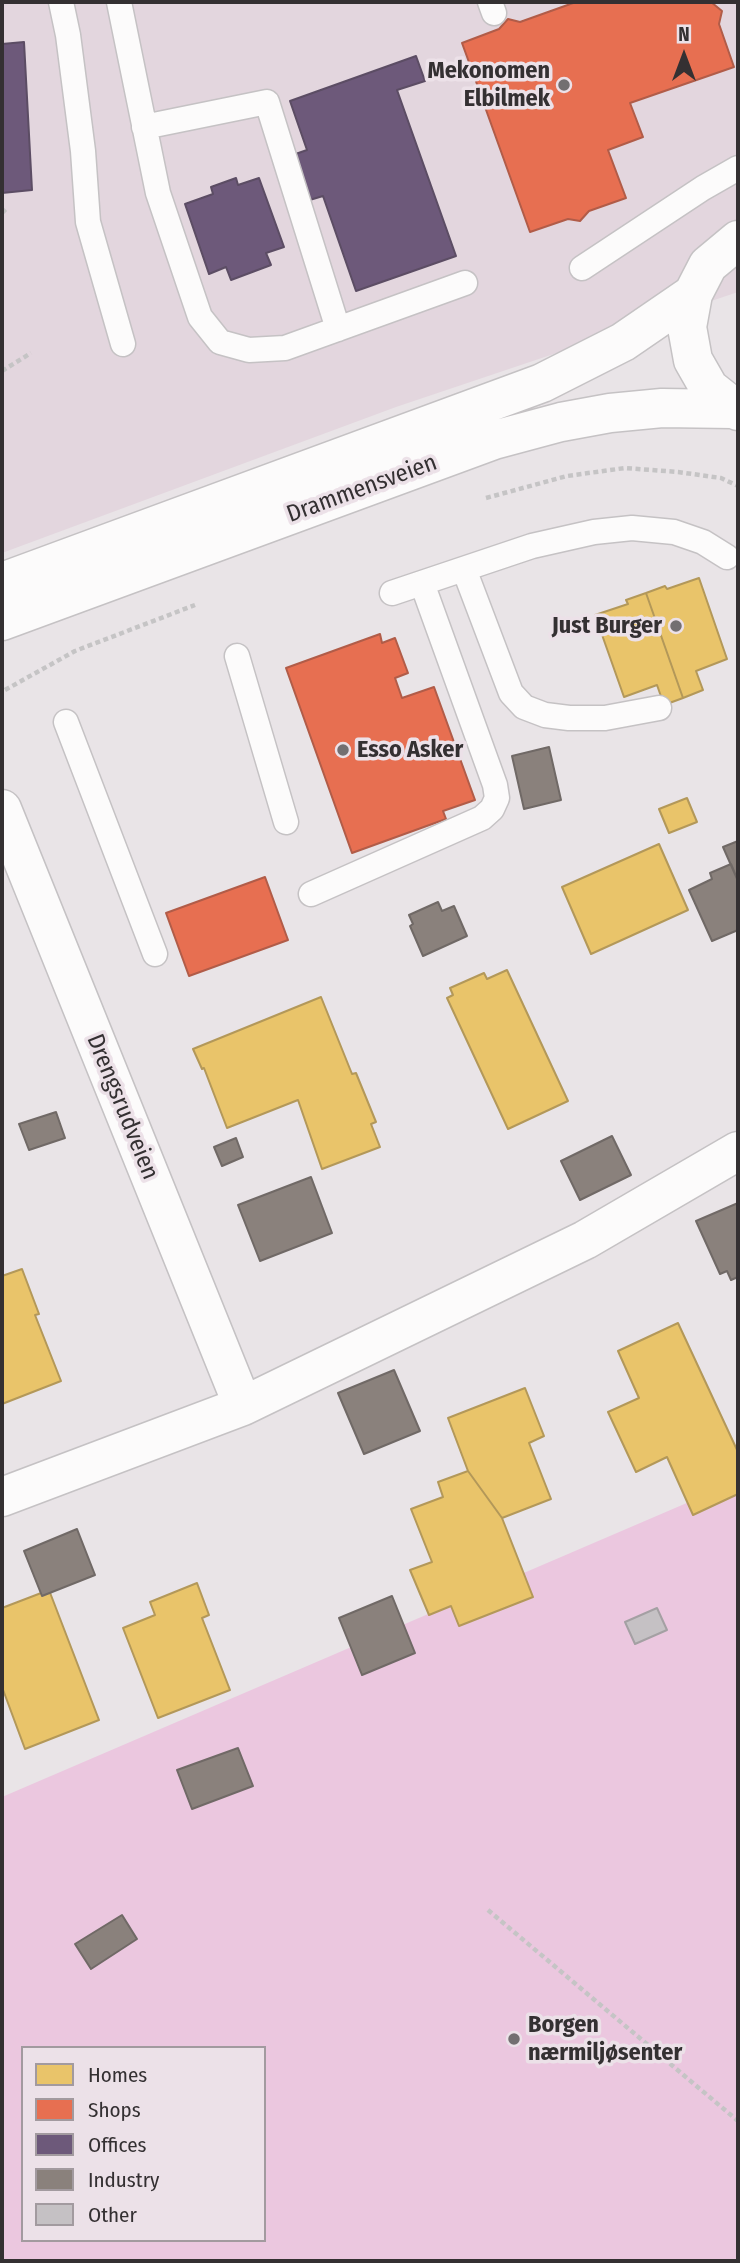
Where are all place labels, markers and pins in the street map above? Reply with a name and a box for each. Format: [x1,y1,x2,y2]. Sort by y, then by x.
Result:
place label: Mekonomen Elbilmek [427,57,550,113]
marker: Mekonomen Elbilmek [556,77,572,93]
place label: Just Burger [552,612,662,640]
marker: Just Burger [668,618,684,634]
place label: Esso Asker [357,736,463,764]
marker: Esso Asker [335,742,351,758]
place label: Borgen nærmiljøsenter [528,2011,682,2067]
marker: Borgen nærmiljøsenter [506,2031,522,2047]

